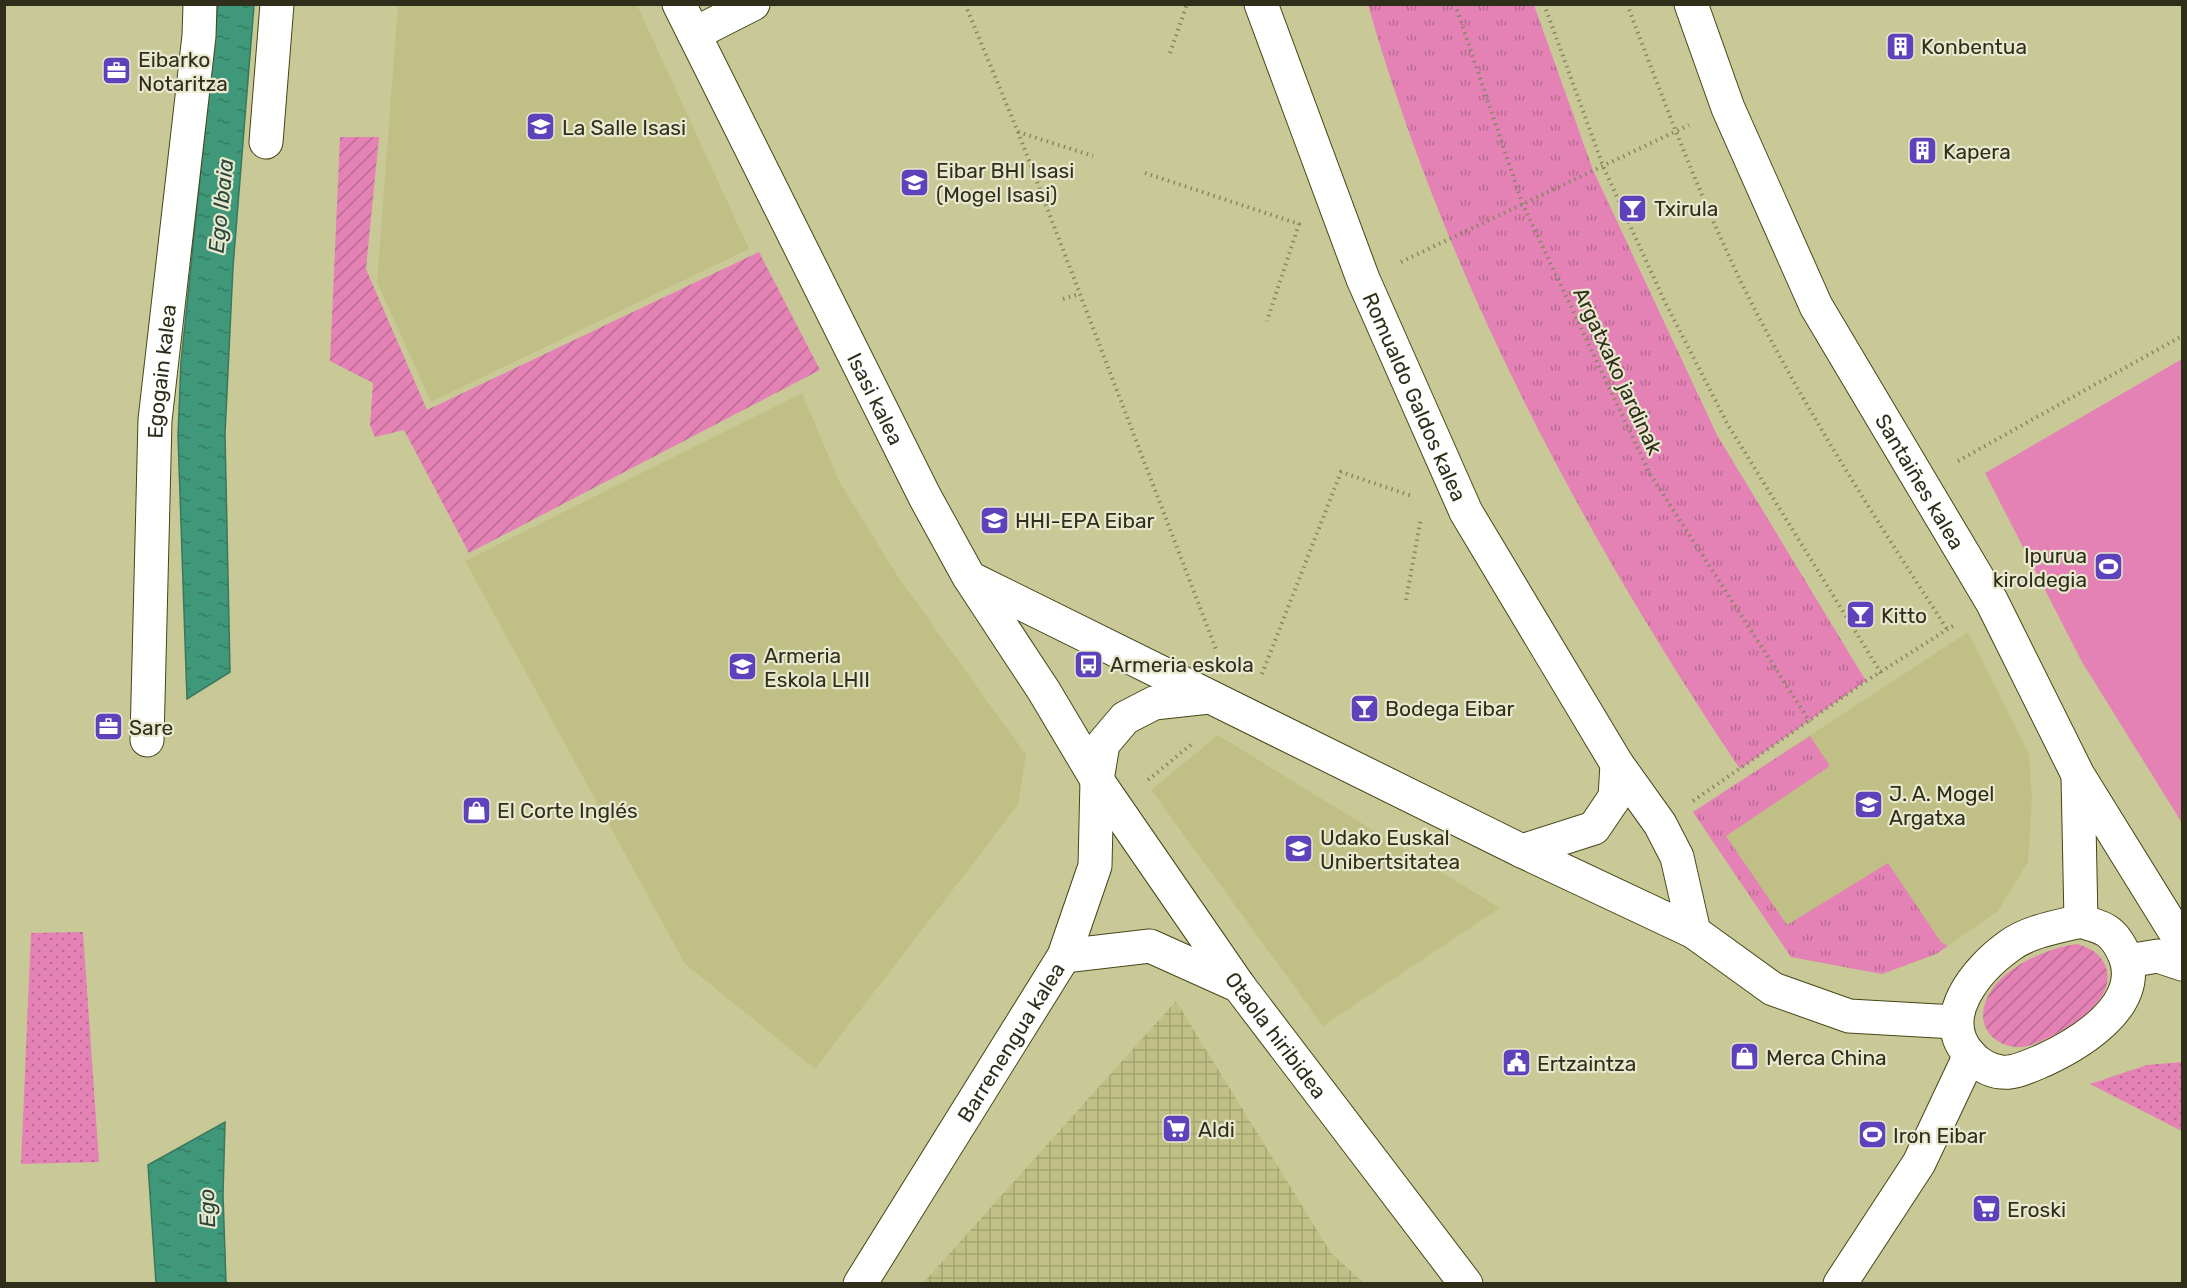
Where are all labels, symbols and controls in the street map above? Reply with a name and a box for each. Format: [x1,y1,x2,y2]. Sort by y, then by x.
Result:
building icon: Konbentua [1884,30,1916,62]
place label: Konbentua [1921,34,2027,59]
place label: Eibarko Notaritza [138,47,228,96]
office icon: Eibarko Notaritza [101,55,133,87]
school or university icon: La Salle Isasi [525,111,557,143]
place label: La Salle Isasi [562,115,686,140]
building icon: Kapera [1906,135,1938,167]
place label: Kapera [1943,139,2011,164]
water label: Ego Ibaia [203,157,239,254]
place label: Eibar BHI Isasi (Mogel Isasi) [936,158,1074,207]
school or university icon: Eibar BHI Isasi (Mogel Isasi) [899,166,931,198]
bar icon: Txirula [1617,192,1649,224]
place label: Txirula [1654,196,1718,221]
street label: Argatxako jardinak [1568,283,1668,459]
street label: Romualdo Galdos kalea [1358,288,1472,505]
street label: Egogain kalea [142,303,181,439]
street label: Isasi kalea [842,348,909,449]
street label: Santaiñes kalea [1870,409,1970,554]
school or university icon: HHI-EPA Eibar [978,504,1010,536]
place label: HHI-EPA Eibar [1015,508,1154,533]
place label: Ipurua kiroldegia [1993,543,2087,592]
sports icon: Ipurua kiroldegia [2092,551,2124,583]
bar icon: Kitto [1844,599,1876,631]
place label: Kitto [1881,603,1927,628]
place label: Armeria Eskola LHII [764,643,870,692]
bus stop icon: Armeria eskola [1073,648,1105,680]
school or university icon: Armeria Eskola LHII [727,651,759,683]
place label: Armeria eskola [1110,652,1254,677]
bar icon: Bodega Eibar [1348,692,1380,724]
place label: Bodega Eibar [1385,696,1515,721]
office icon: Sare [92,711,124,743]
place label: Sare [129,715,173,740]
place label: J. A. Mogel Argatxa [1889,781,1994,830]
school or university icon: J. A. Mogel Argatxa [1852,789,1884,821]
shop icon: El Corte Inglés [460,794,492,826]
place label: El Corte Inglés [497,798,638,823]
place label: Udako Euskal Unibertsitatea [1320,825,1460,874]
school or university icon: Udako Euskal Unibertsitatea [1283,833,1315,865]
street label: Barrenengua kalea [952,958,1069,1126]
street label: Otaola hiribidea [1220,967,1332,1103]
shop icon: Merca China [1729,1041,1761,1073]
place label: Merca China [1766,1045,1887,1070]
public building icon: Ertzaintza [1500,1047,1532,1079]
place label: Ertzaintza [1537,1051,1636,1076]
supermarket icon: Aldi [1161,1113,1193,1145]
place label: Aldi [1198,1117,1235,1142]
sports icon: Iron Eibar [1856,1119,1888,1151]
place label: Iron Eibar [1893,1123,1986,1148]
water label: Ego [193,1188,221,1228]
supermarket icon: Eroski [1970,1193,2002,1225]
place label: Eroski [2007,1197,2066,1222]

